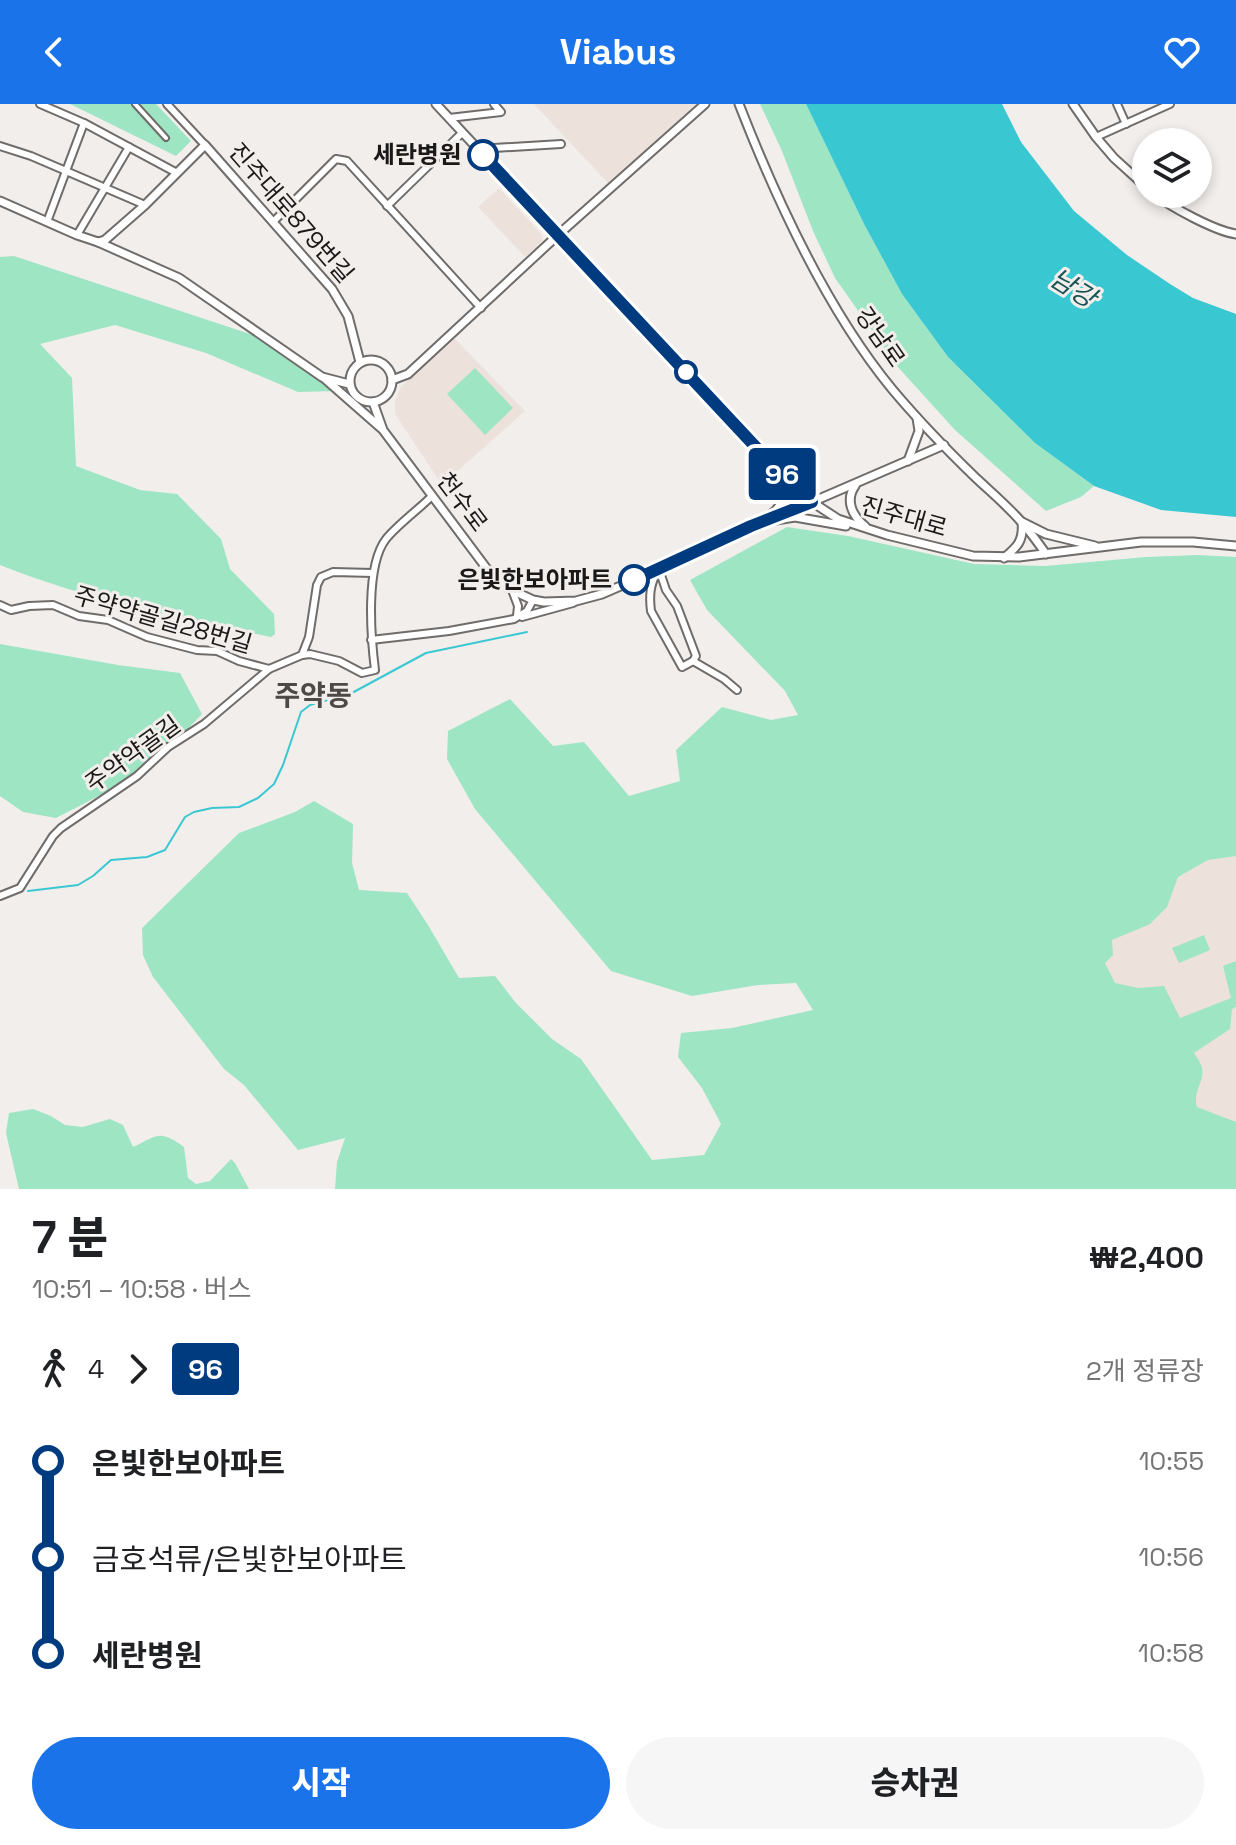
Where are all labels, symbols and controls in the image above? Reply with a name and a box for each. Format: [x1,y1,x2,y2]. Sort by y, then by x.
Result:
text: Viabus [560,29,676,75]
icon: back [32,30,76,74]
icon: heart [1160,30,1204,74]
map controls [1132,128,1212,208]
button: layers [1132,128,1212,208]
street label: 진주대로879번길 [222,136,361,289]
place label: 세란병원 [373,139,461,170]
marker: 세란병원 [468,140,498,170]
water label: 남강 [1044,261,1105,317]
street label: 강남로 [849,301,912,373]
unlabelled marker [675,361,697,383]
line badge: 96 [746,448,818,500]
text: 96 [765,456,799,492]
street label: 천수로 [430,466,495,537]
street label: 진주대로 [857,489,951,544]
place label: 은빛한보아파트 [457,564,612,595]
marker: 은빛한보아파트 [619,565,649,595]
street label: 주약약골길28번길 [70,579,256,660]
district label: 주약동 [274,677,352,713]
street label: 주약약골길 [79,709,186,799]
text: 7 분 [32,1210,108,1266]
text: ₩2,400 [1089,1238,1204,1277]
text: 10:51 – 10:58 · 버스 [32,1272,252,1306]
icon: walk [32,1347,76,1391]
icon: forward [116,1347,160,1391]
text: 96 [188,1351,223,1387]
text: 4 [88,1352,104,1386]
text: 2개 정류장 [1086,1354,1204,1388]
text: 은빛한보아파트 [92,1444,285,1483]
text: 10:55 [1139,1444,1204,1478]
text: 금호석류/은빛한보아파트 [92,1540,407,1579]
text: 10:56 [1138,1540,1204,1574]
text: 세란병원 [92,1636,202,1675]
text: 10:58 [1138,1636,1204,1670]
button: 시작 [32,1737,610,1829]
button: 승차권 [626,1737,1204,1829]

